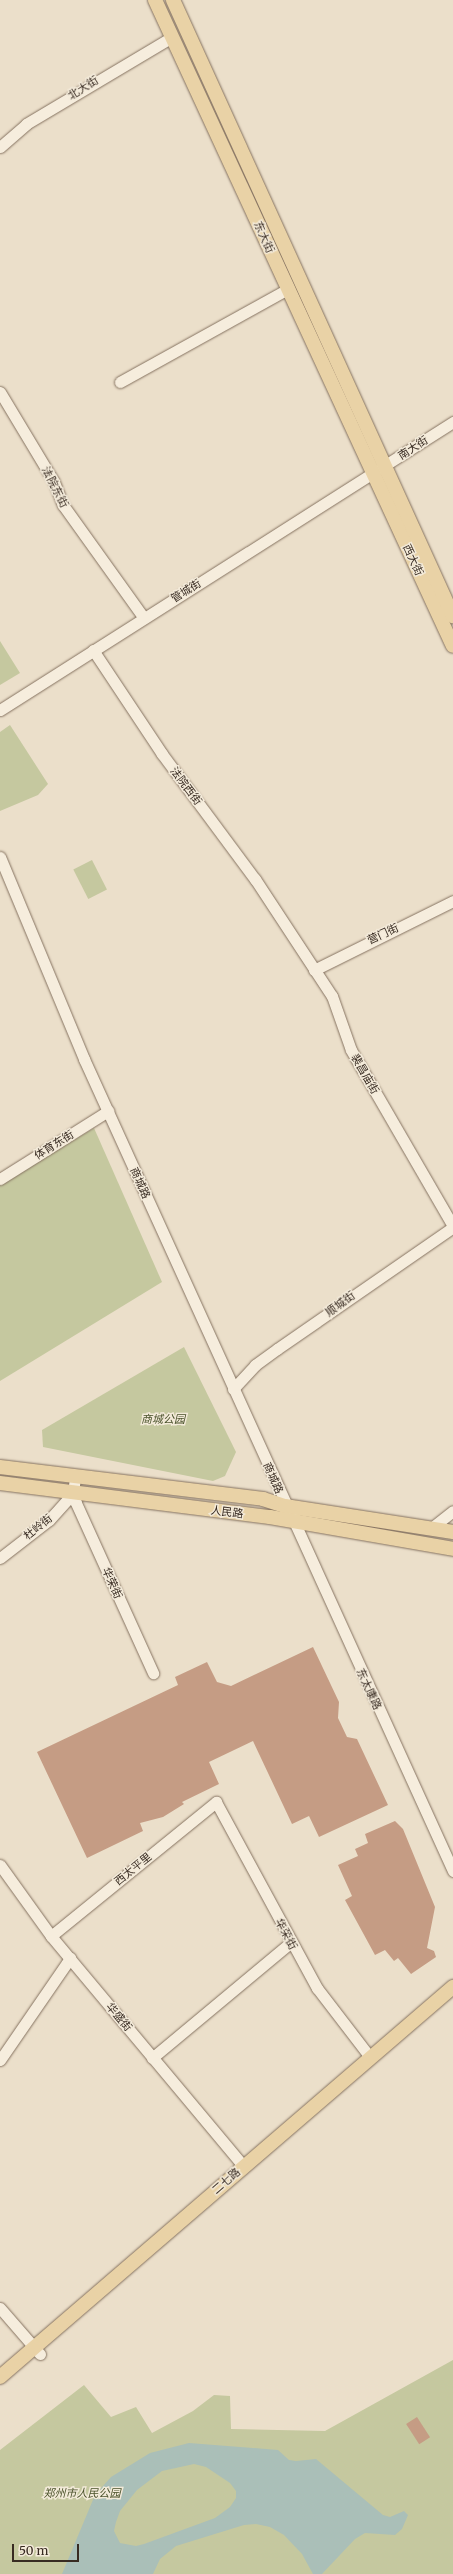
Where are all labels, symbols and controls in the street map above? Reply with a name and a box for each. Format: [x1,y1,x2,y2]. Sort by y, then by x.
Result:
street label: 北大街 [66,74,100,102]
street label: 东大街 [251,219,277,255]
street label: 南大街 [396,433,430,463]
street label: 法院东街 [39,464,71,510]
street label: 西大街 [400,542,426,578]
street label: 管城街 [169,577,203,605]
street label: 法院西街 [167,764,205,808]
street label: 营门街 [365,921,401,947]
street label: 裴昌庙街 [348,1052,382,1096]
street label: 体育东街 [32,1128,76,1162]
street label: 商城路 [127,1165,153,1201]
street label: 顺城街 [323,1289,357,1319]
park label: 商城公园 [141,1412,185,1426]
street label: 商城路 [260,1460,286,1496]
street label: 人民路 [210,1503,244,1521]
street label: 杜岭街 [21,1511,55,1543]
street label: 华荣街 [99,1565,125,1601]
street label: 东太康路 [354,1666,384,1712]
street label: 西太平里 [112,1850,154,1888]
street label: 华荣街 [272,1916,300,1952]
street label: 华盛街 [103,2000,135,2034]
street label: 二七路 [209,2165,243,2197]
park label: 郑州市人民公园 [44,2486,120,2500]
scale bar [14,2536,81,2562]
text: 50 m [19,2543,48,2558]

